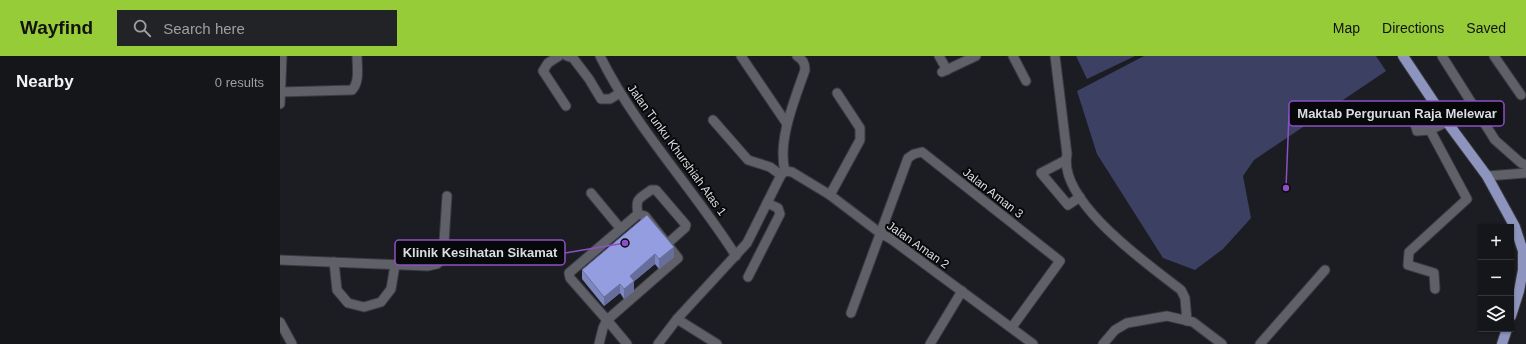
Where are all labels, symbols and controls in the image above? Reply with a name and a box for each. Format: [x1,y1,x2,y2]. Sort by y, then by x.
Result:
search box [117,10,397,46]
text: Wayfind [20,17,93,38]
icon: search [131,17,153,39]
text: Search here [163,20,245,37]
text: Map [1333,20,1360,36]
text: Directions [1382,20,1444,36]
text: Saved [1466,20,1506,36]
text: Nearby [16,72,74,91]
text: 0 results [215,75,264,90]
street label: Jalan Tunku Khurshiah Atas 1 [625,82,730,219]
callout: Maktab Perguruan Raja Melewar [1289,101,1504,126]
text: Maktab Perguruan Raja Melewar [1297,106,1497,121]
street label: Jalan Aman 3 [960,165,1026,221]
street label: Jalan Aman 2 [884,218,952,272]
map controls [1478,224,1514,332]
button: + [1478,224,1514,260]
callout: Klinik Kesihatan Sikamat [395,240,565,265]
text: Klinik Kesihatan Sikamat [403,245,558,260]
button: − [1478,260,1514,296]
button: layers [1478,296,1514,332]

